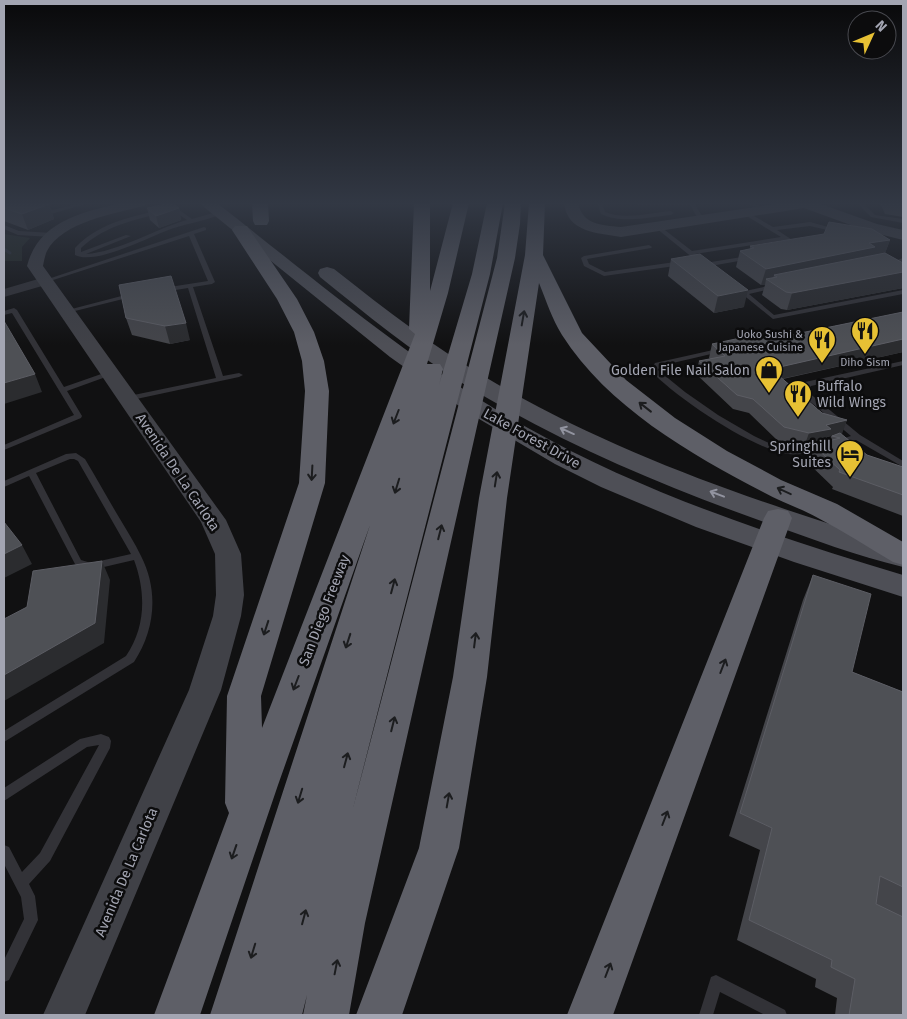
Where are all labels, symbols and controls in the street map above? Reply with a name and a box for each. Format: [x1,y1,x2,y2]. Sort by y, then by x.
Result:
north arrow [847,10,897,60]
text: N [872,17,890,36]
one-way arrow [518,311,528,327]
restaurant icon: Diho Sism [850,316,880,355]
restaurant icon: Uoko Sushi & Japanese Cuisine [807,325,837,364]
place label: Uoko Sushi & Japanese Cuisine [719,328,803,354]
shop icon: Golden File Nail Salon [754,355,784,394]
place label: Diho Sism [840,356,890,369]
place label: Golden File Nail Salon [611,362,750,379]
place label: Buffalo Wild Wings [817,378,887,411]
restaurant icon: Buffalo Wild Wings [783,379,813,418]
one-way arrow [639,401,652,412]
street label: Lake Forest Drive [480,405,583,472]
one-way arrow [391,408,400,424]
street label: Avenida De La Carlota [132,410,223,534]
one-way arrow [560,426,575,436]
place label: Springhill Suites [770,438,831,471]
hotel icon: Springhill Suites [835,439,865,478]
one-way arrow [308,464,317,480]
one-way arrow [491,471,501,487]
one-way arrow [391,477,401,493]
one-way arrow [777,486,792,495]
one-way arrow [710,489,725,498]
one-way arrow [436,525,445,541]
street label: San Diego Freeway [295,552,353,668]
one-way arrow [388,579,398,595]
one-way arrow [261,620,270,635]
one-way arrow [343,632,352,648]
one-way arrow [470,632,480,648]
one-way arrow [719,659,728,674]
one-way arrow [291,675,300,690]
one-way arrow [389,717,398,733]
one-way arrow [341,753,351,769]
one-way arrow [295,788,305,804]
one-way arrow [443,792,453,808]
street label: Avenida De La Carlota [92,805,161,939]
one-way arrow [661,810,670,826]
one-way arrow [228,844,238,860]
one-way arrow [300,910,310,926]
one-way arrow [247,943,257,959]
one-way arrow [331,960,341,976]
one-way arrow [604,962,613,978]

